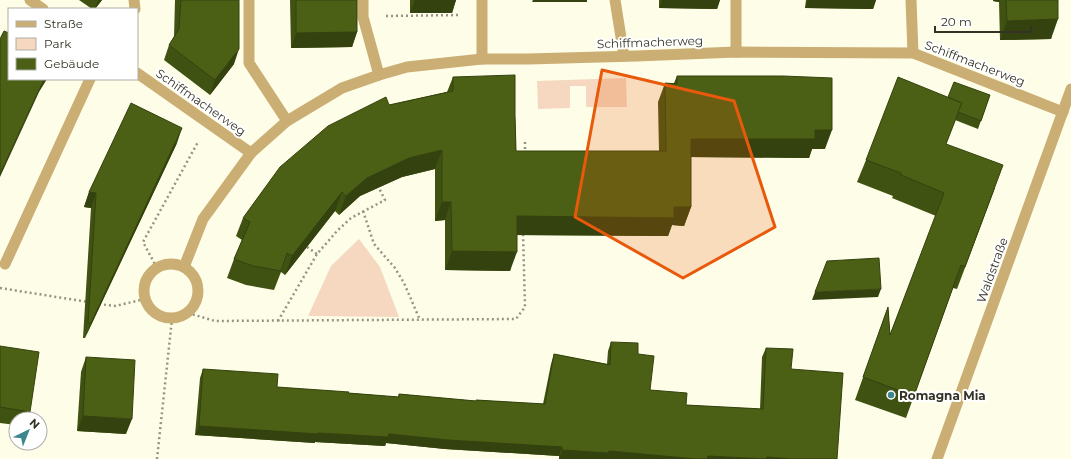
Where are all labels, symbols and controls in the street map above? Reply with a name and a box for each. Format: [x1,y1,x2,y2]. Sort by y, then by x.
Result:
legend [8,8,138,80]
scale bar [935,8,1031,34]
text: 20 m [941,14,972,29]
text: Straße [44,16,83,31]
street label: Schiffmacherweg [597,33,703,51]
text: Park [44,36,72,51]
street label: Schiffmacherweg [923,37,1027,89]
text: Gebäude [44,56,99,71]
street label: Schiffmacherweg [153,65,249,139]
street label: Waldstraße [973,235,1011,305]
place label: Romagna Mia [899,388,986,403]
marker: Romagna Mia [886,390,896,400]
north arrow [8,411,48,451]
text: N [27,416,43,432]

